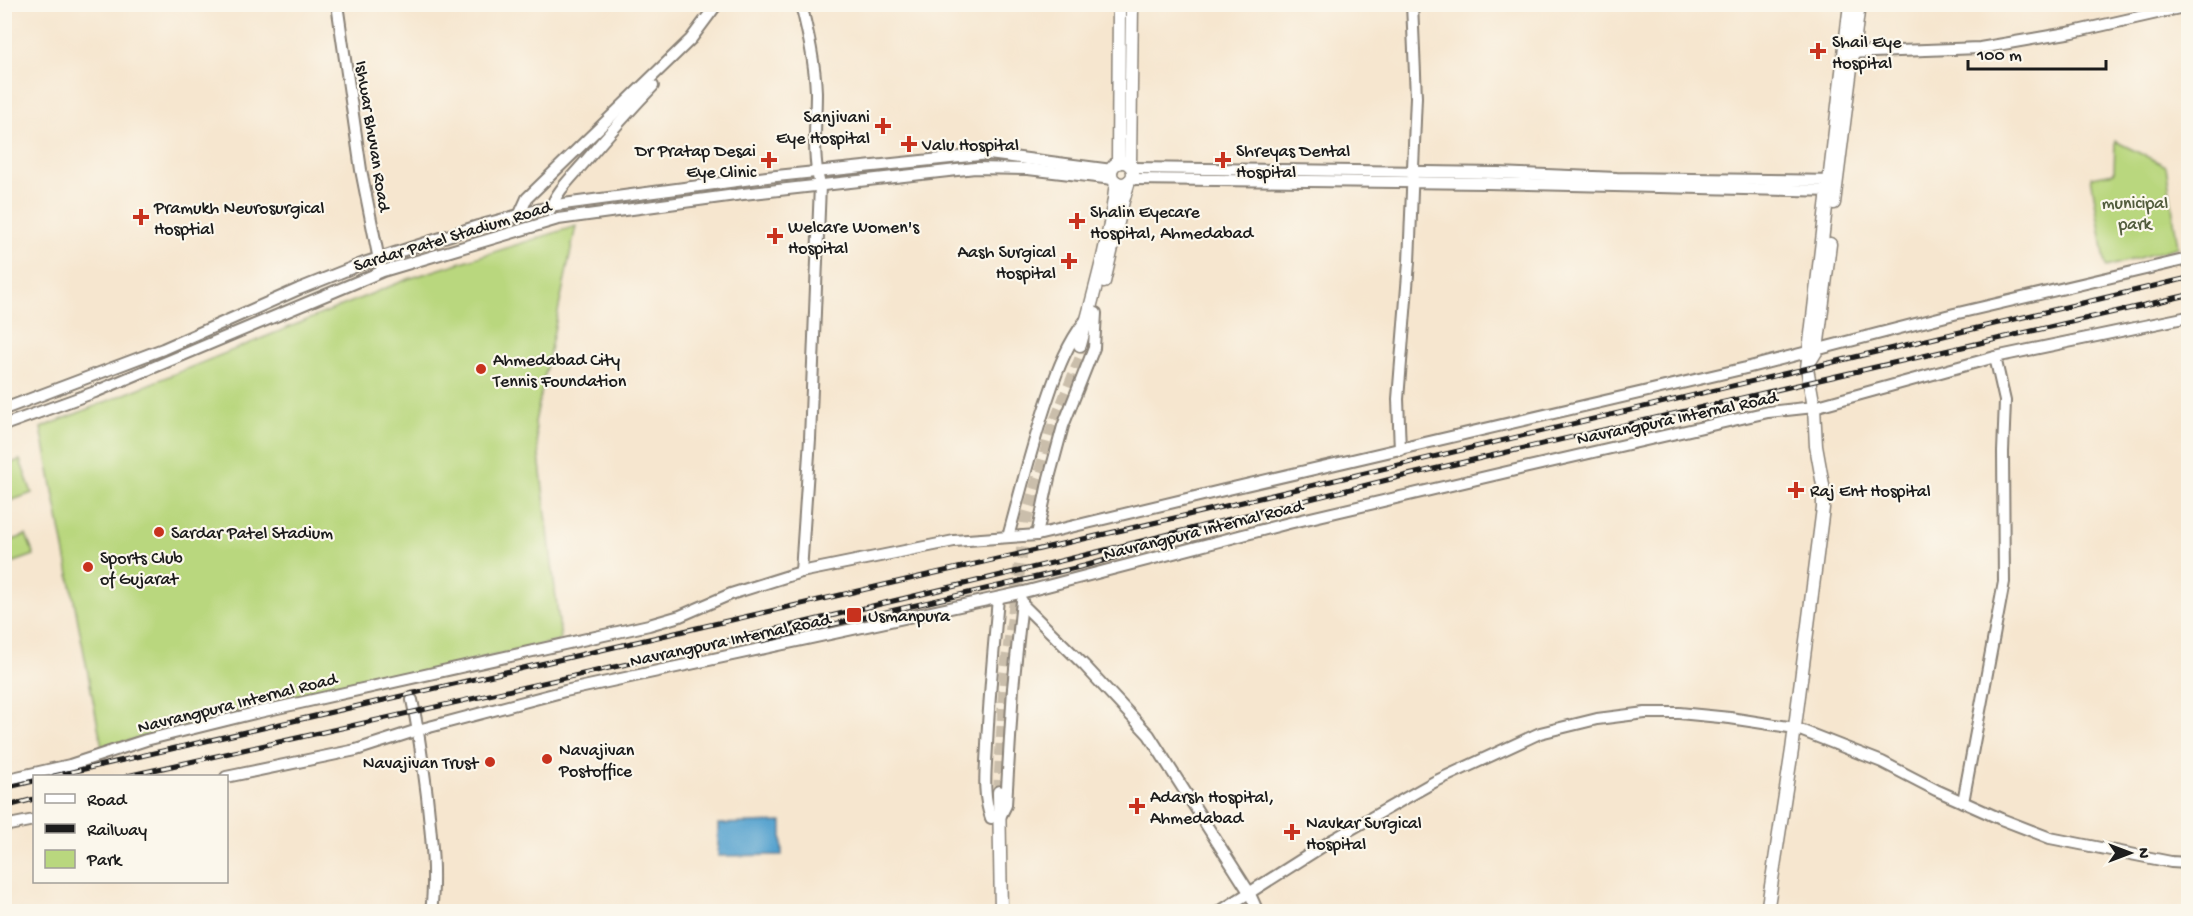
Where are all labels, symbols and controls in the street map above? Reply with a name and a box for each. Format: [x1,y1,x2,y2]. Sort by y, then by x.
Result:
place label: Shail Eye Hospital [1832,33,1902,75]
scale bar [1968,33,2106,71]
marker: Shail Eye Hospital [1809,42,1827,60]
text: 100 m [1976,46,2022,67]
street label: Ishwar Bhuvan Road [349,59,394,215]
place label: Sanjivani Eye Hospital [776,108,870,150]
marker: Sanjivani Eye Hospital [874,117,892,135]
marker: Valu Hospital [900,135,918,153]
place label: Valu Hospital [921,136,1019,157]
place label: Dr Pratap Desai Eye Clinic [634,142,757,184]
place label: Shreyas Dental Hospital [1236,142,1350,184]
marker: Dr Pratap Desai Eye Clinic [760,151,778,169]
marker: Shreyas Dental Hospital [1214,151,1232,169]
park label: municipal park [2102,194,2168,236]
street label: Sardar Patel Stadium Road [351,197,556,277]
place label: Pramukh Neurosurgical Hosptial [153,199,324,241]
place label: Shalin Eyecare Hospital, Ahmedabad [1090,203,1255,245]
marker: Pramukh Neurosurgical Hosptial [132,208,150,226]
marker: Shalin Eyecare Hospital, Ahmedabad [1068,212,1086,230]
place label: Welcare Women's Hospital [788,218,920,260]
marker: Welcare Women's Hospital [766,227,784,245]
place label: Aash Surgical Hospital [957,243,1056,285]
marker: Aash Surgical Hospital [1060,252,1078,270]
place label: Ahmedabad City Tennis Foundation [492,351,627,393]
marker: Ahmedabad City Tennis Foundation [474,362,488,376]
street label: Navrangpura Internal Road [1575,388,1781,451]
marker: Raj Ent Hospital [1787,481,1805,499]
place label: Raj Ent Hospital [1810,482,1931,503]
street label: Navrangpura Internal Road [1102,496,1307,566]
place label: Sardar Patel Stadium [171,524,333,545]
marker: Sardar Patel Stadium [152,525,166,539]
place label: Sports Club of Gujarat [100,549,183,591]
marker: Sports Club of Gujarat [81,560,95,574]
marker: Usmanpura [845,606,863,624]
place label: Usmanpura [868,607,951,628]
street label: Navrangpura Internal Road [628,610,834,673]
street label: Navrangpura Internal Road [136,669,341,739]
place label: Navajivan Postoffice [558,741,635,783]
marker: Navajivan Postoffice [540,752,554,766]
place label: Navajivan Trust [363,754,480,775]
marker: Navajivan Trust [483,755,497,769]
legend [33,775,228,883]
place label: Adarsh Hospital, Ahmedabad [1150,788,1274,830]
text: Road [87,791,128,812]
marker: Adarsh Hospital, Ahmedabad [1128,797,1146,815]
place label: Navkar Surgical Hospital [1306,814,1422,856]
text: Railway [87,821,147,842]
marker: Navkar Surgical Hospital [1283,823,1301,841]
north arrow [2100,823,2160,883]
text: N [2132,848,2151,859]
text: Park [86,851,123,872]

